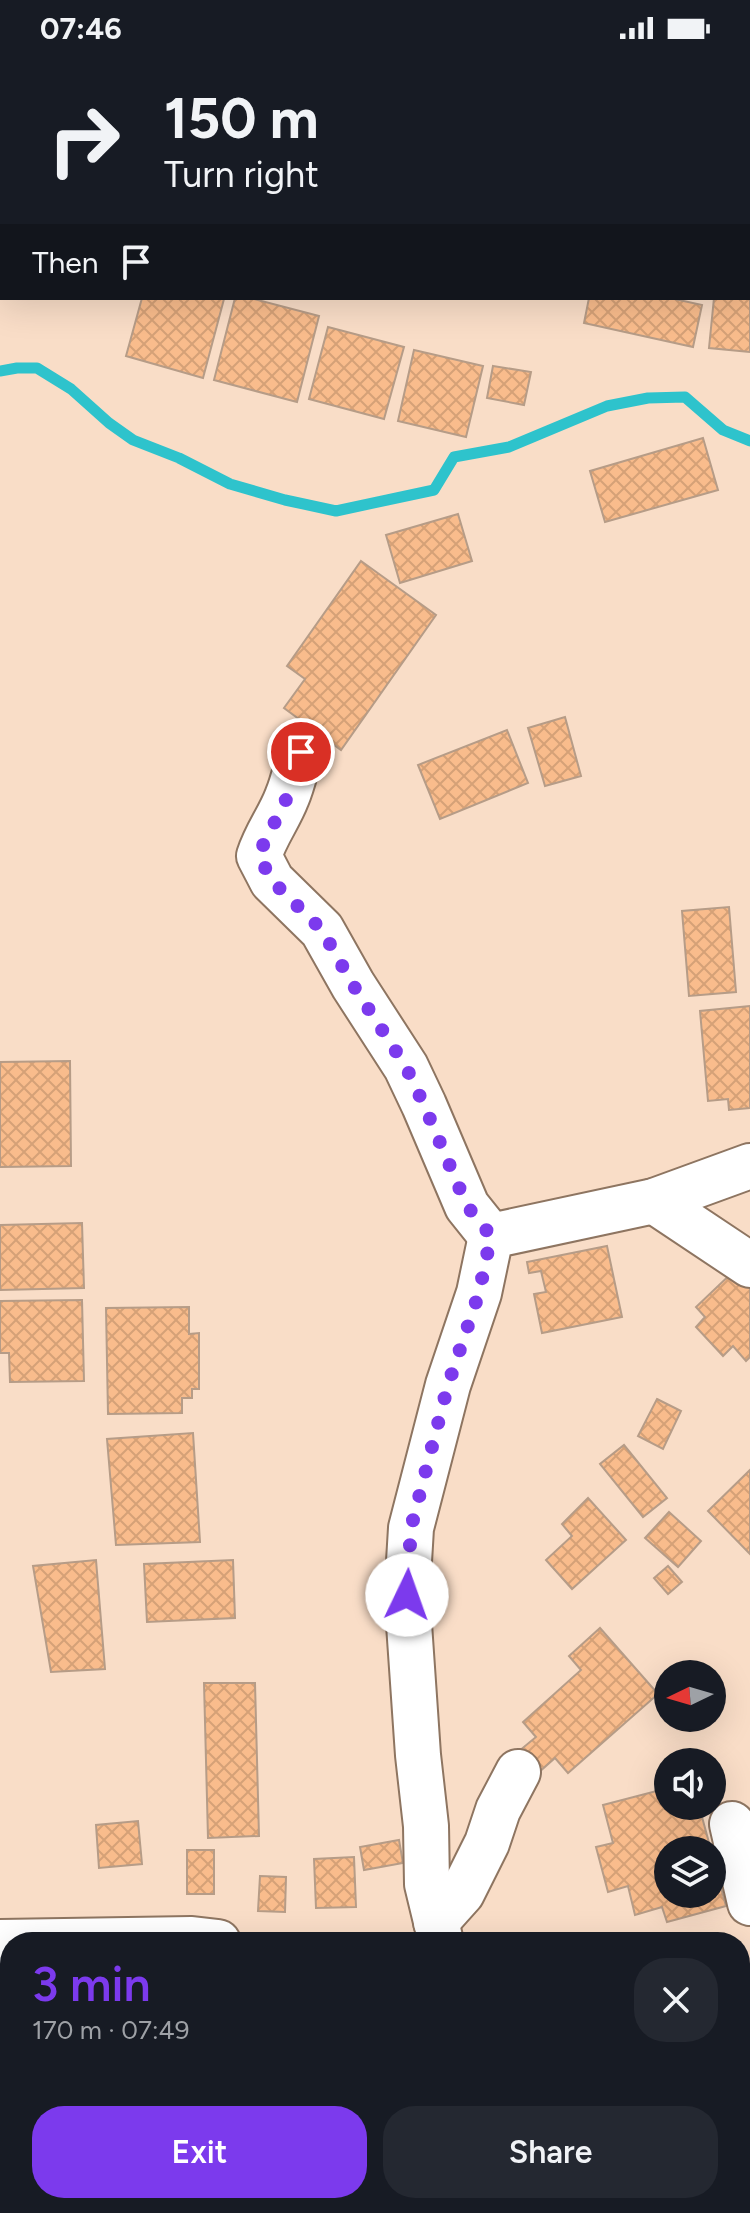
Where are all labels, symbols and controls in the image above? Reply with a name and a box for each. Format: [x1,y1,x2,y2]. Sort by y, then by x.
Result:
text: 07:46 [40,10,122,47]
text: 150 m [164,85,319,152]
icon: right [32,88,136,192]
text: Turn right [164,153,319,196]
icon: arrive [114,240,158,284]
text: Then [32,244,98,281]
pin [267,718,335,786]
icon: arrive [279,730,323,774]
position arrow [365,1553,449,1637]
north arrow [654,1660,726,1732]
map controls [654,1660,726,1908]
button: sound [654,1748,726,1820]
button: layers [654,1836,726,1908]
text: 3 min [32,1955,151,2013]
button: close [634,1958,718,2042]
text: 170 m · 07:49 [32,2014,189,2046]
button: Exit [32,2106,367,2198]
button: Share [383,2106,718,2198]

